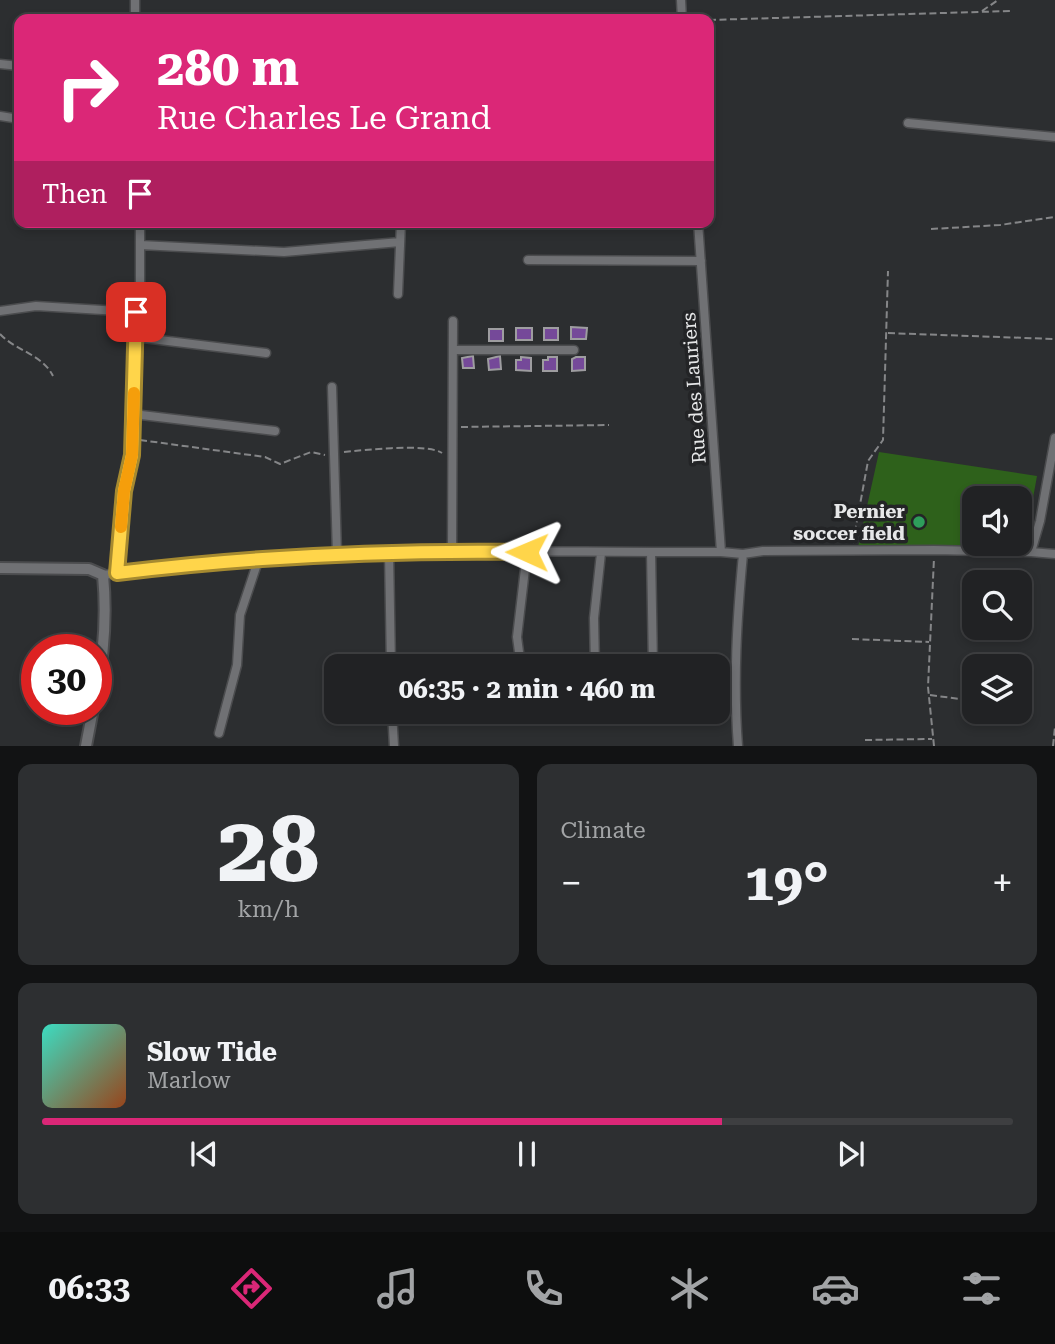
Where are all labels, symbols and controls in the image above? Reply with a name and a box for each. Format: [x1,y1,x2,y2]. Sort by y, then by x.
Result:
text: 280 m [157,40,299,97]
icon: right [42,42,133,133]
text: Rue Charles Le Grand [157,99,491,137]
icon: arrive [121,175,159,213]
text: Then [42,179,107,209]
pin [106,282,166,342]
icon: arrive [117,293,155,331]
street label: Rue des Lauriers [677,312,711,464]
map controls [962,486,1032,724]
button: sound [962,486,1032,556]
place label: Pernier soccer field [793,500,905,545]
marker: Pernier soccer field [911,514,927,530]
position arrow [490,515,564,589]
button: search [962,570,1032,640]
speed limit sign: 30 [21,634,112,725]
button: layers [962,654,1032,724]
text: 06:35 · 2 min · 460 m [399,674,655,704]
text: 28 [217,797,319,903]
text: Climate [561,817,646,844]
text: 19° [745,852,829,913]
text: − [561,861,582,905]
text: + [992,861,1013,905]
text: km/h [237,896,299,923]
text: Slow Tide [147,1037,277,1067]
text: Marlow [147,1067,230,1094]
icon: previous [185,1135,223,1173]
icon: pause [508,1135,546,1173]
icon: next [832,1135,870,1173]
icon: directions [227,1264,276,1313]
icon: music [373,1264,422,1313]
icon: phone [519,1264,568,1313]
icon: climate [665,1264,714,1313]
icon: car [811,1264,860,1313]
icon: filters [957,1264,1006,1313]
text: 06:33 [49,1269,130,1307]

